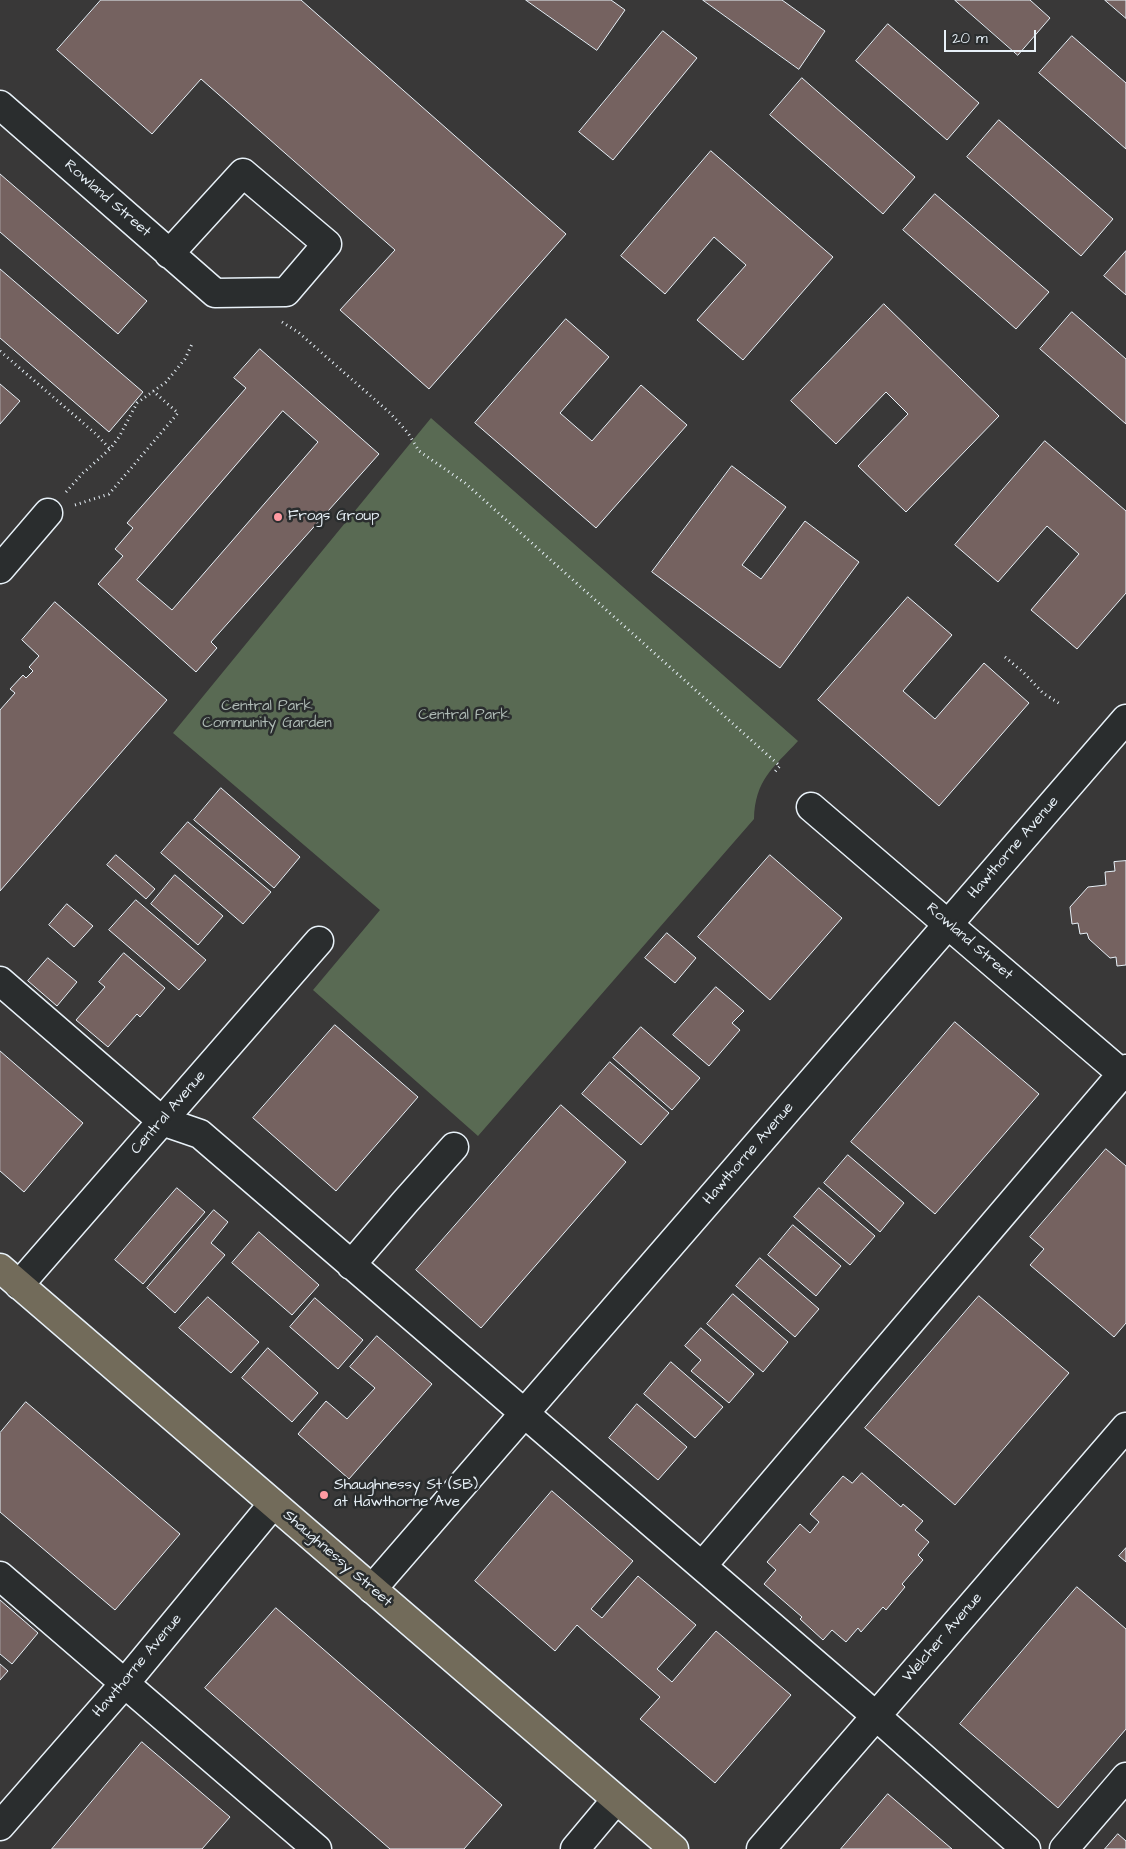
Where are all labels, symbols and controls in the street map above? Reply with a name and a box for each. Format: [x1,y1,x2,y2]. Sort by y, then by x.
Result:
scale bar [946,20,1038,52]
text: 20 m [952,28,988,49]
street label: Rowland Street [60,157,154,241]
place label: Frogs Group [288,508,379,526]
marker: Frogs Group [272,511,284,523]
park label: Central Park Community Garden [202,698,332,733]
park label: Central Park [418,707,510,725]
street label: Hawthorne Avenue [965,793,1063,903]
street label: Rowland Street [922,900,1016,984]
street label: Central Avenue [128,1067,210,1159]
street label: Hawthorne Avenue [700,1099,798,1209]
place label: Shaughnessy St (SB) at Hawthorne Ave [334,1477,478,1512]
marker: Shaughnessy St (SB) at Hawthorne Ave [318,1489,330,1501]
street label: Shaughnessy Street [279,1507,395,1611]
street label: Welcher Avenue [899,1590,987,1686]
street label: Hawthorne Avenue [90,1611,186,1721]

